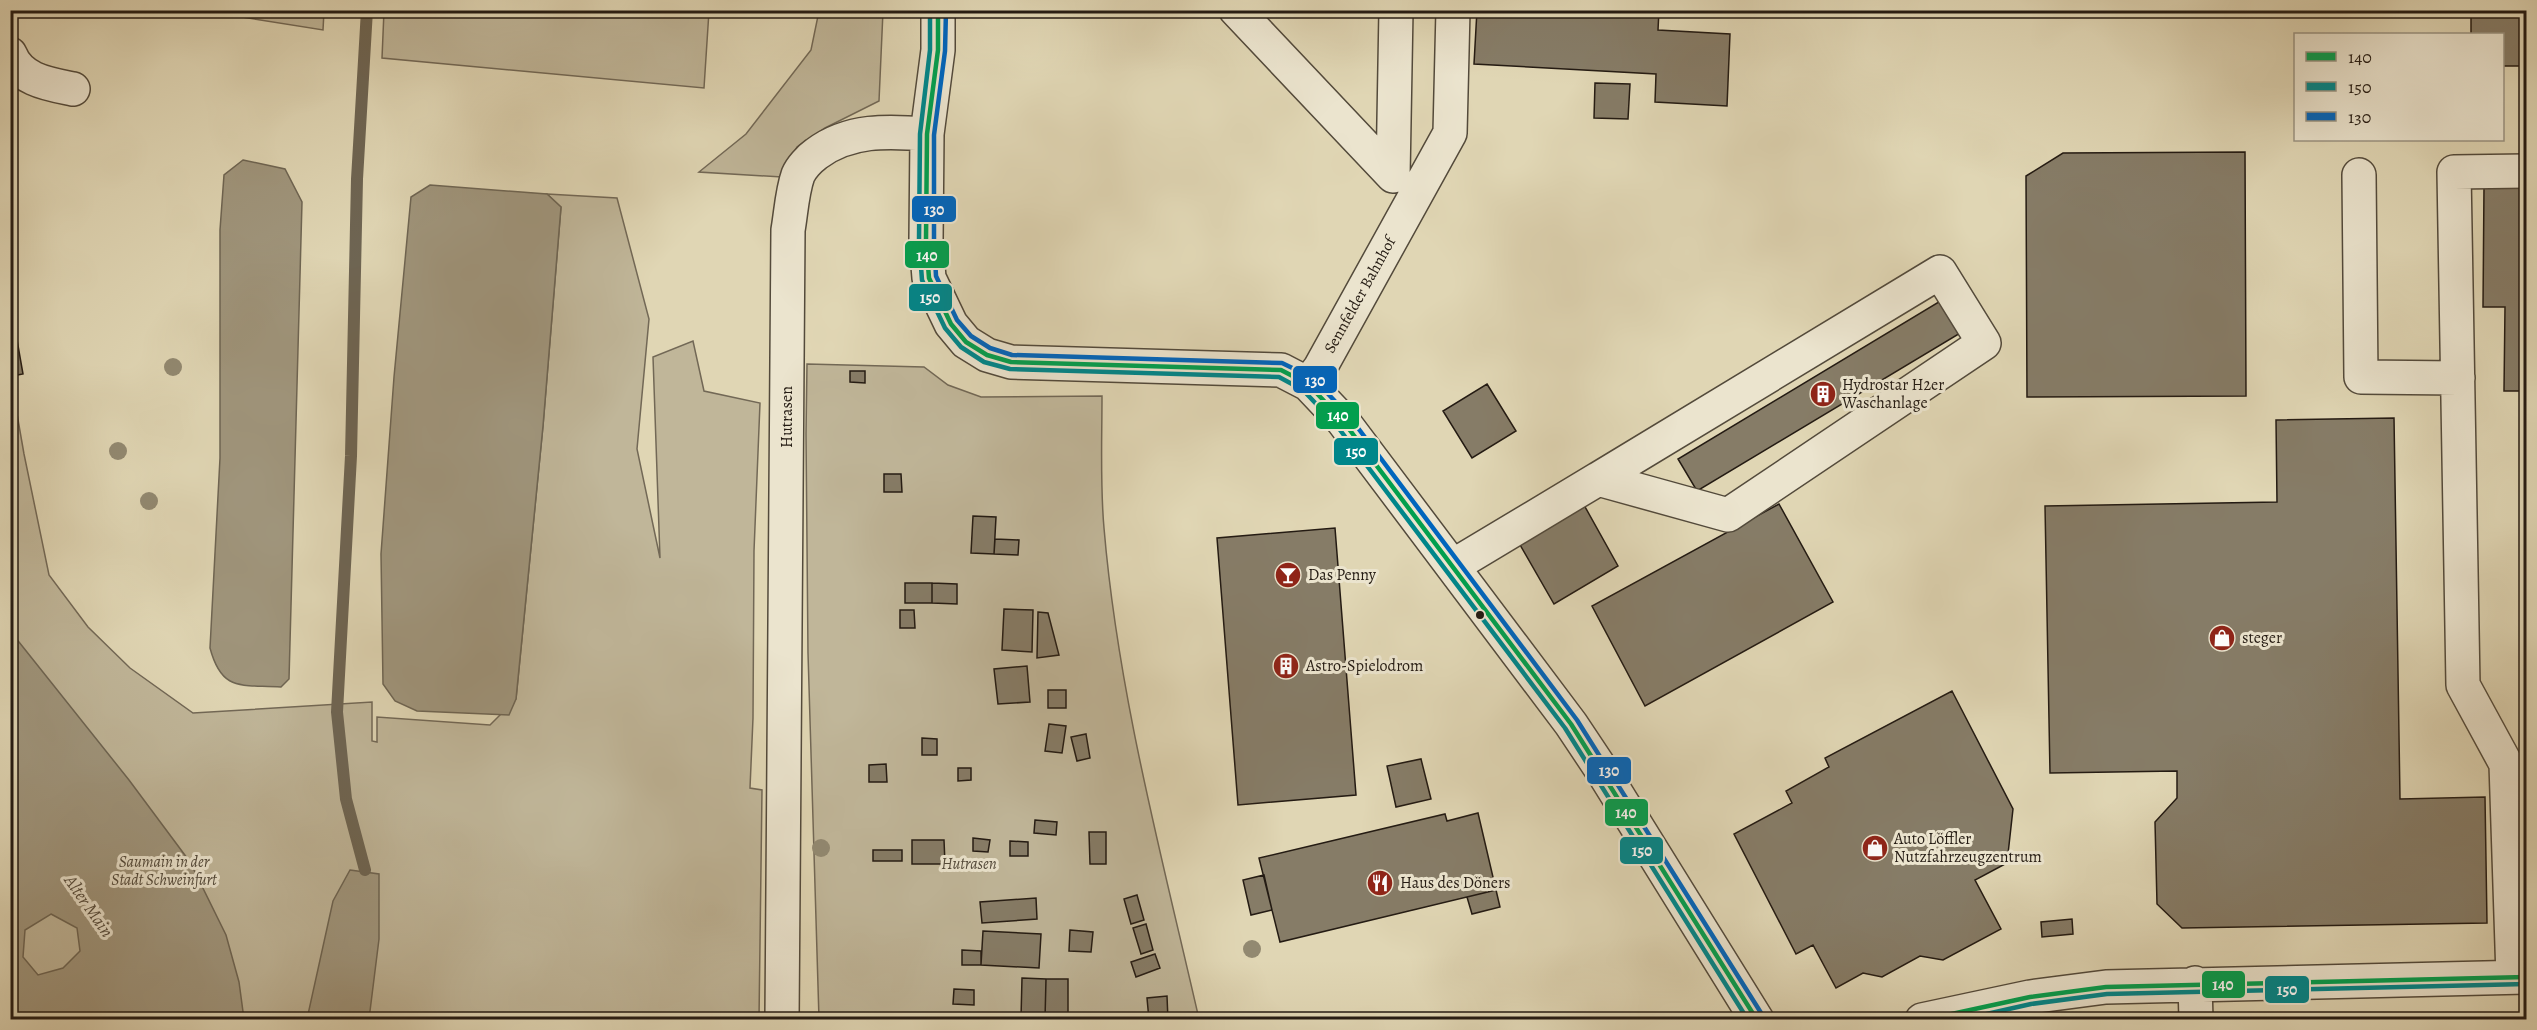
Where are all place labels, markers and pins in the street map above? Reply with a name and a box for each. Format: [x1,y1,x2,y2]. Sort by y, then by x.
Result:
place label: Hydrostar H2er Waschanlage [1841,374,1944,414]
building icon: Hydrostar H2er Waschanlage [1808,379,1838,409]
bar icon: Das Penny [1273,560,1303,590]
place label: Das Penny [1308,564,1377,586]
unlabelled marker [1474,609,1486,621]
shop icon: steger [2207,623,2237,653]
place label: steger [2242,627,2282,649]
building icon: Astro-Spielodrom [1271,651,1301,681]
place label: Astro-Spielodrom [1305,655,1423,677]
place label: Auto Löffler Nutzfahrzeugzentrum [1893,828,2042,868]
shop icon: Auto Löffler Nutzfahrzeugzentrum [1860,833,1890,863]
restaurant icon: Haus des Döners [1365,868,1395,898]
place label: Haus des Döners [1400,872,1511,894]

